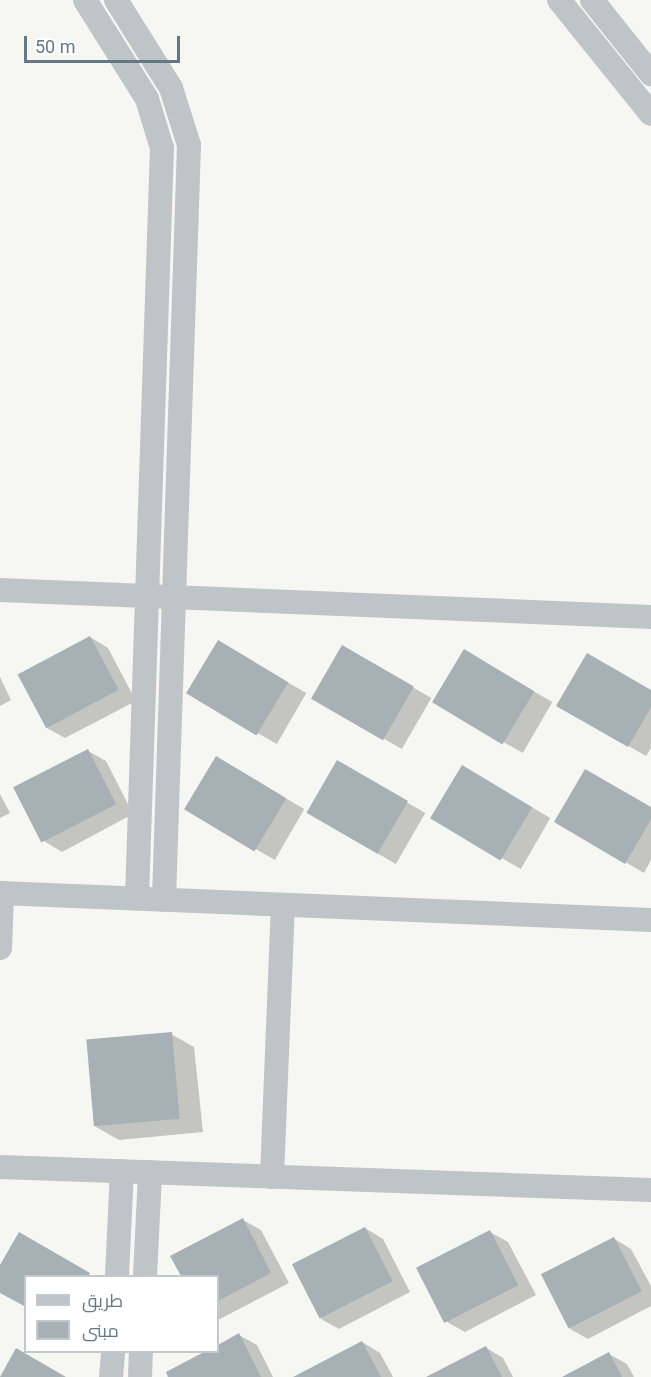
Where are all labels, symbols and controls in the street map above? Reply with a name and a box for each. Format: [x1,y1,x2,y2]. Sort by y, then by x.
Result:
scale bar [27,24,183,62]
text: 50 m [35,36,75,57]
legend [24,1275,219,1353]
text: طريق [82,1290,123,1311]
text: مبنى [82,1320,119,1341]

